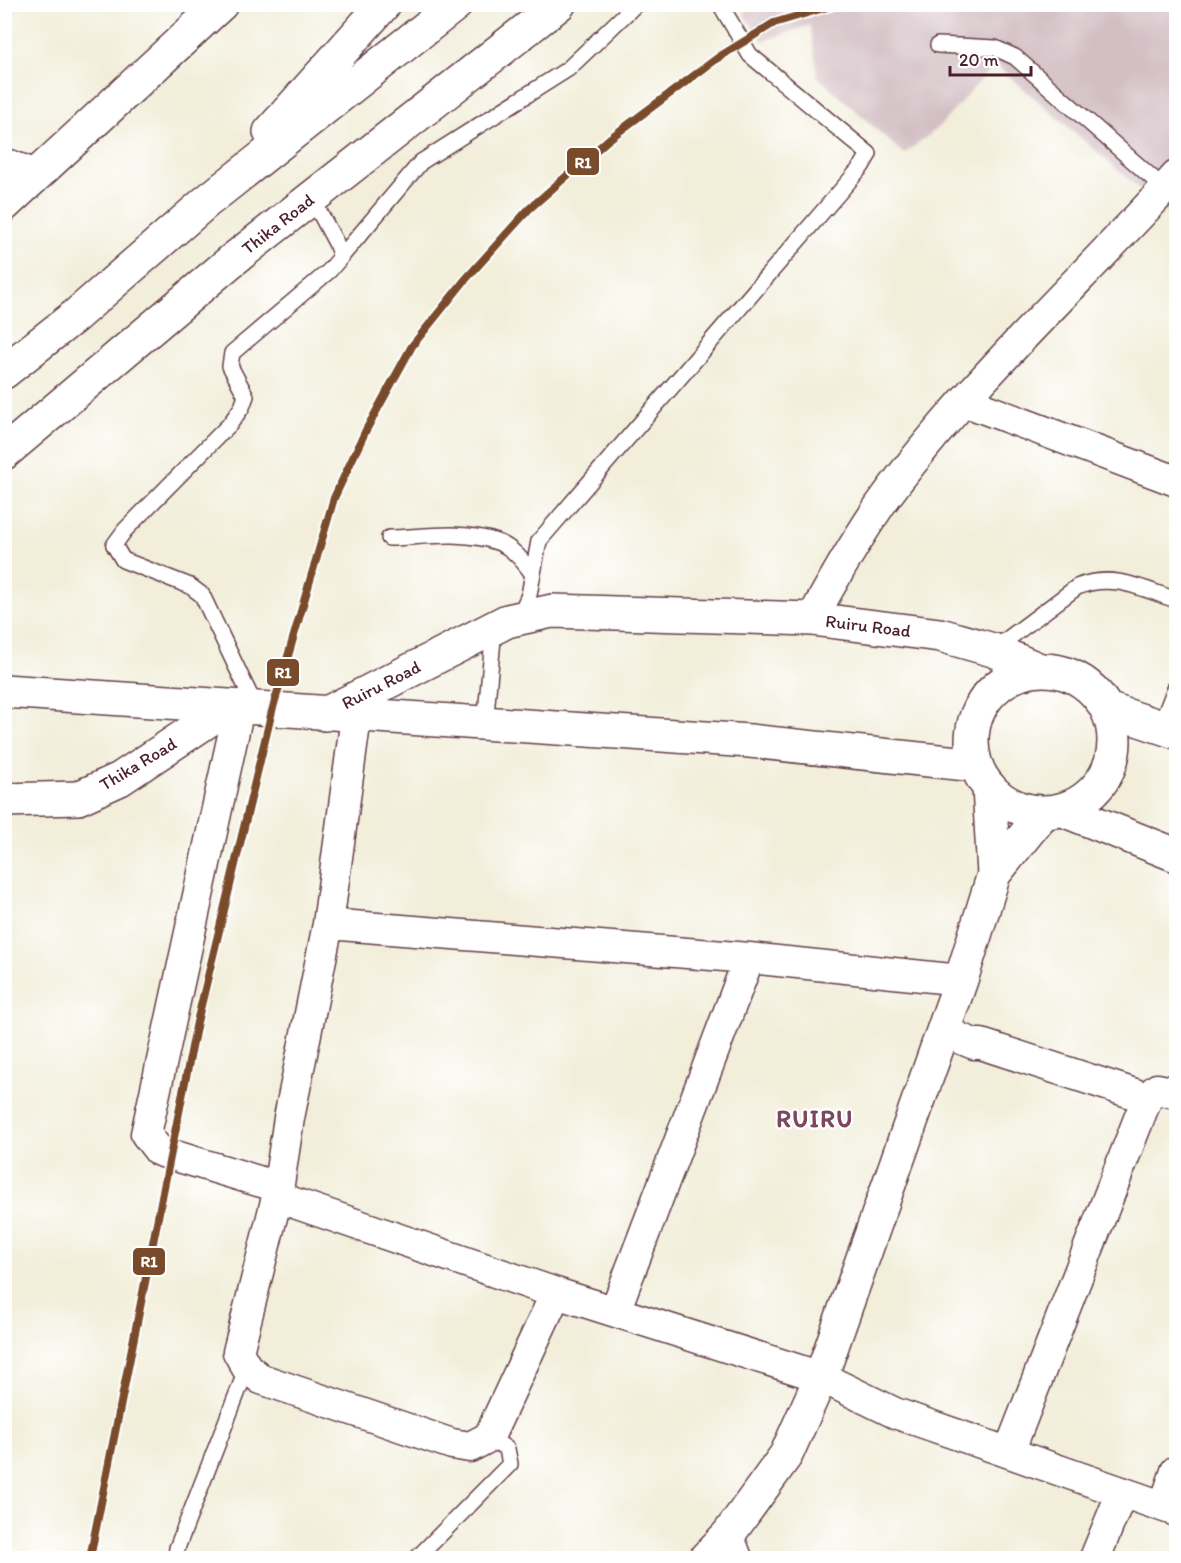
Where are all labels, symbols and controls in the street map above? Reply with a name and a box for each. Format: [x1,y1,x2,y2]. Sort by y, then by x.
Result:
scale bar [950,39,1031,77]
text: 20 m [959,49,999,71]
line badge: R1 [566,147,600,176]
text: R1 [574,153,592,172]
street label: Thika Road [237,189,319,259]
street label: Ruiru Road [824,610,912,642]
street label: Ruiru Road [338,656,424,714]
line badge: R1 [266,658,300,687]
text: R1 [274,663,292,682]
street label: Thika Road [95,732,181,796]
district label: RUIRU [776,1104,854,1133]
line badge: R1 [132,1247,166,1276]
text: R1 [140,1252,158,1271]

